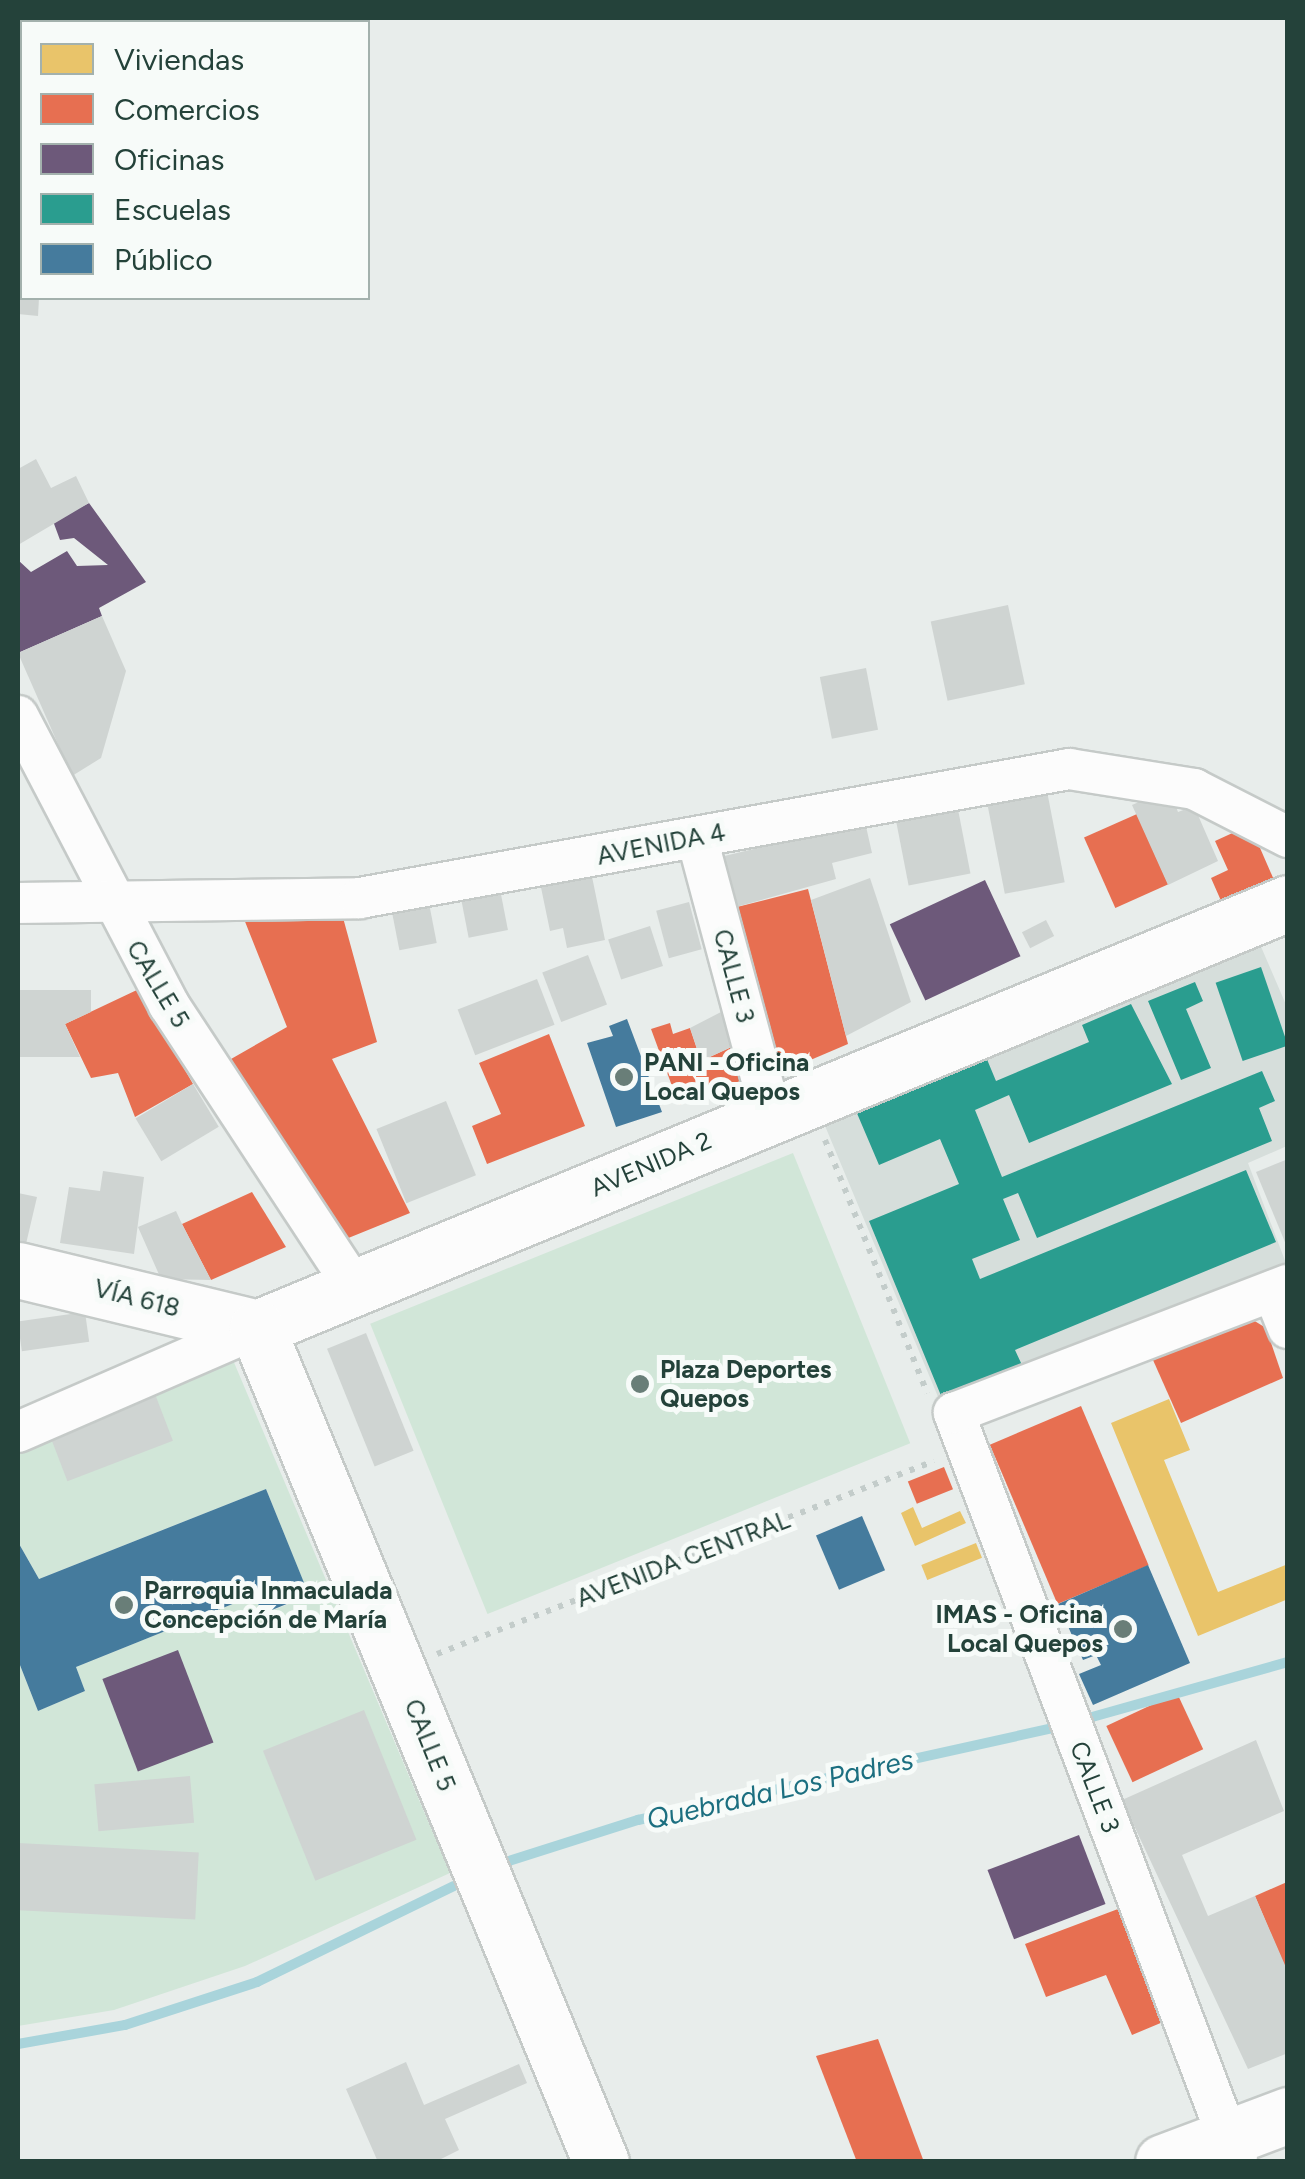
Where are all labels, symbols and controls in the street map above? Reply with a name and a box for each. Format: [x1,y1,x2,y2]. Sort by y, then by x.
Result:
legend [20,20,370,300]
text: Viviendas [114,41,244,78]
text: Comercios [114,91,260,128]
text: Oficinas [114,141,225,178]
text: Escuelas [114,191,231,228]
text: Público [114,241,213,278]
street label: AVENIDA 4 [594,817,728,871]
street label: CALLE 3 [707,926,761,1026]
street label: CALLE 5 [120,935,196,1033]
place label: PANI - Oficina Local Quepos [644,1048,809,1107]
marker: PANI - Oficina Local Quepos [613,1066,635,1088]
street label: AVENIDA 2 [586,1125,716,1203]
street label: VÍA 618 [91,1273,183,1323]
place label: Plaza Deportes Quepos [660,1355,831,1414]
marker: Plaza Deportes Quepos [629,1373,651,1395]
street label: AVENIDA CENTRAL [572,1505,794,1613]
place label: Parroquia Inmaculada Concepción de María [144,1576,393,1635]
marker: Parroquia Inmaculada Concepción de María [113,1594,135,1616]
place label: IMAS - Oficina Local Quepos [935,1600,1103,1659]
marker: IMAS - Oficina Local Quepos [1112,1618,1134,1640]
street label: CALLE 5 [398,1695,462,1795]
street label: CALLE 3 [1064,1737,1126,1837]
water label: Quebrada Los Padres [643,1742,917,1836]

